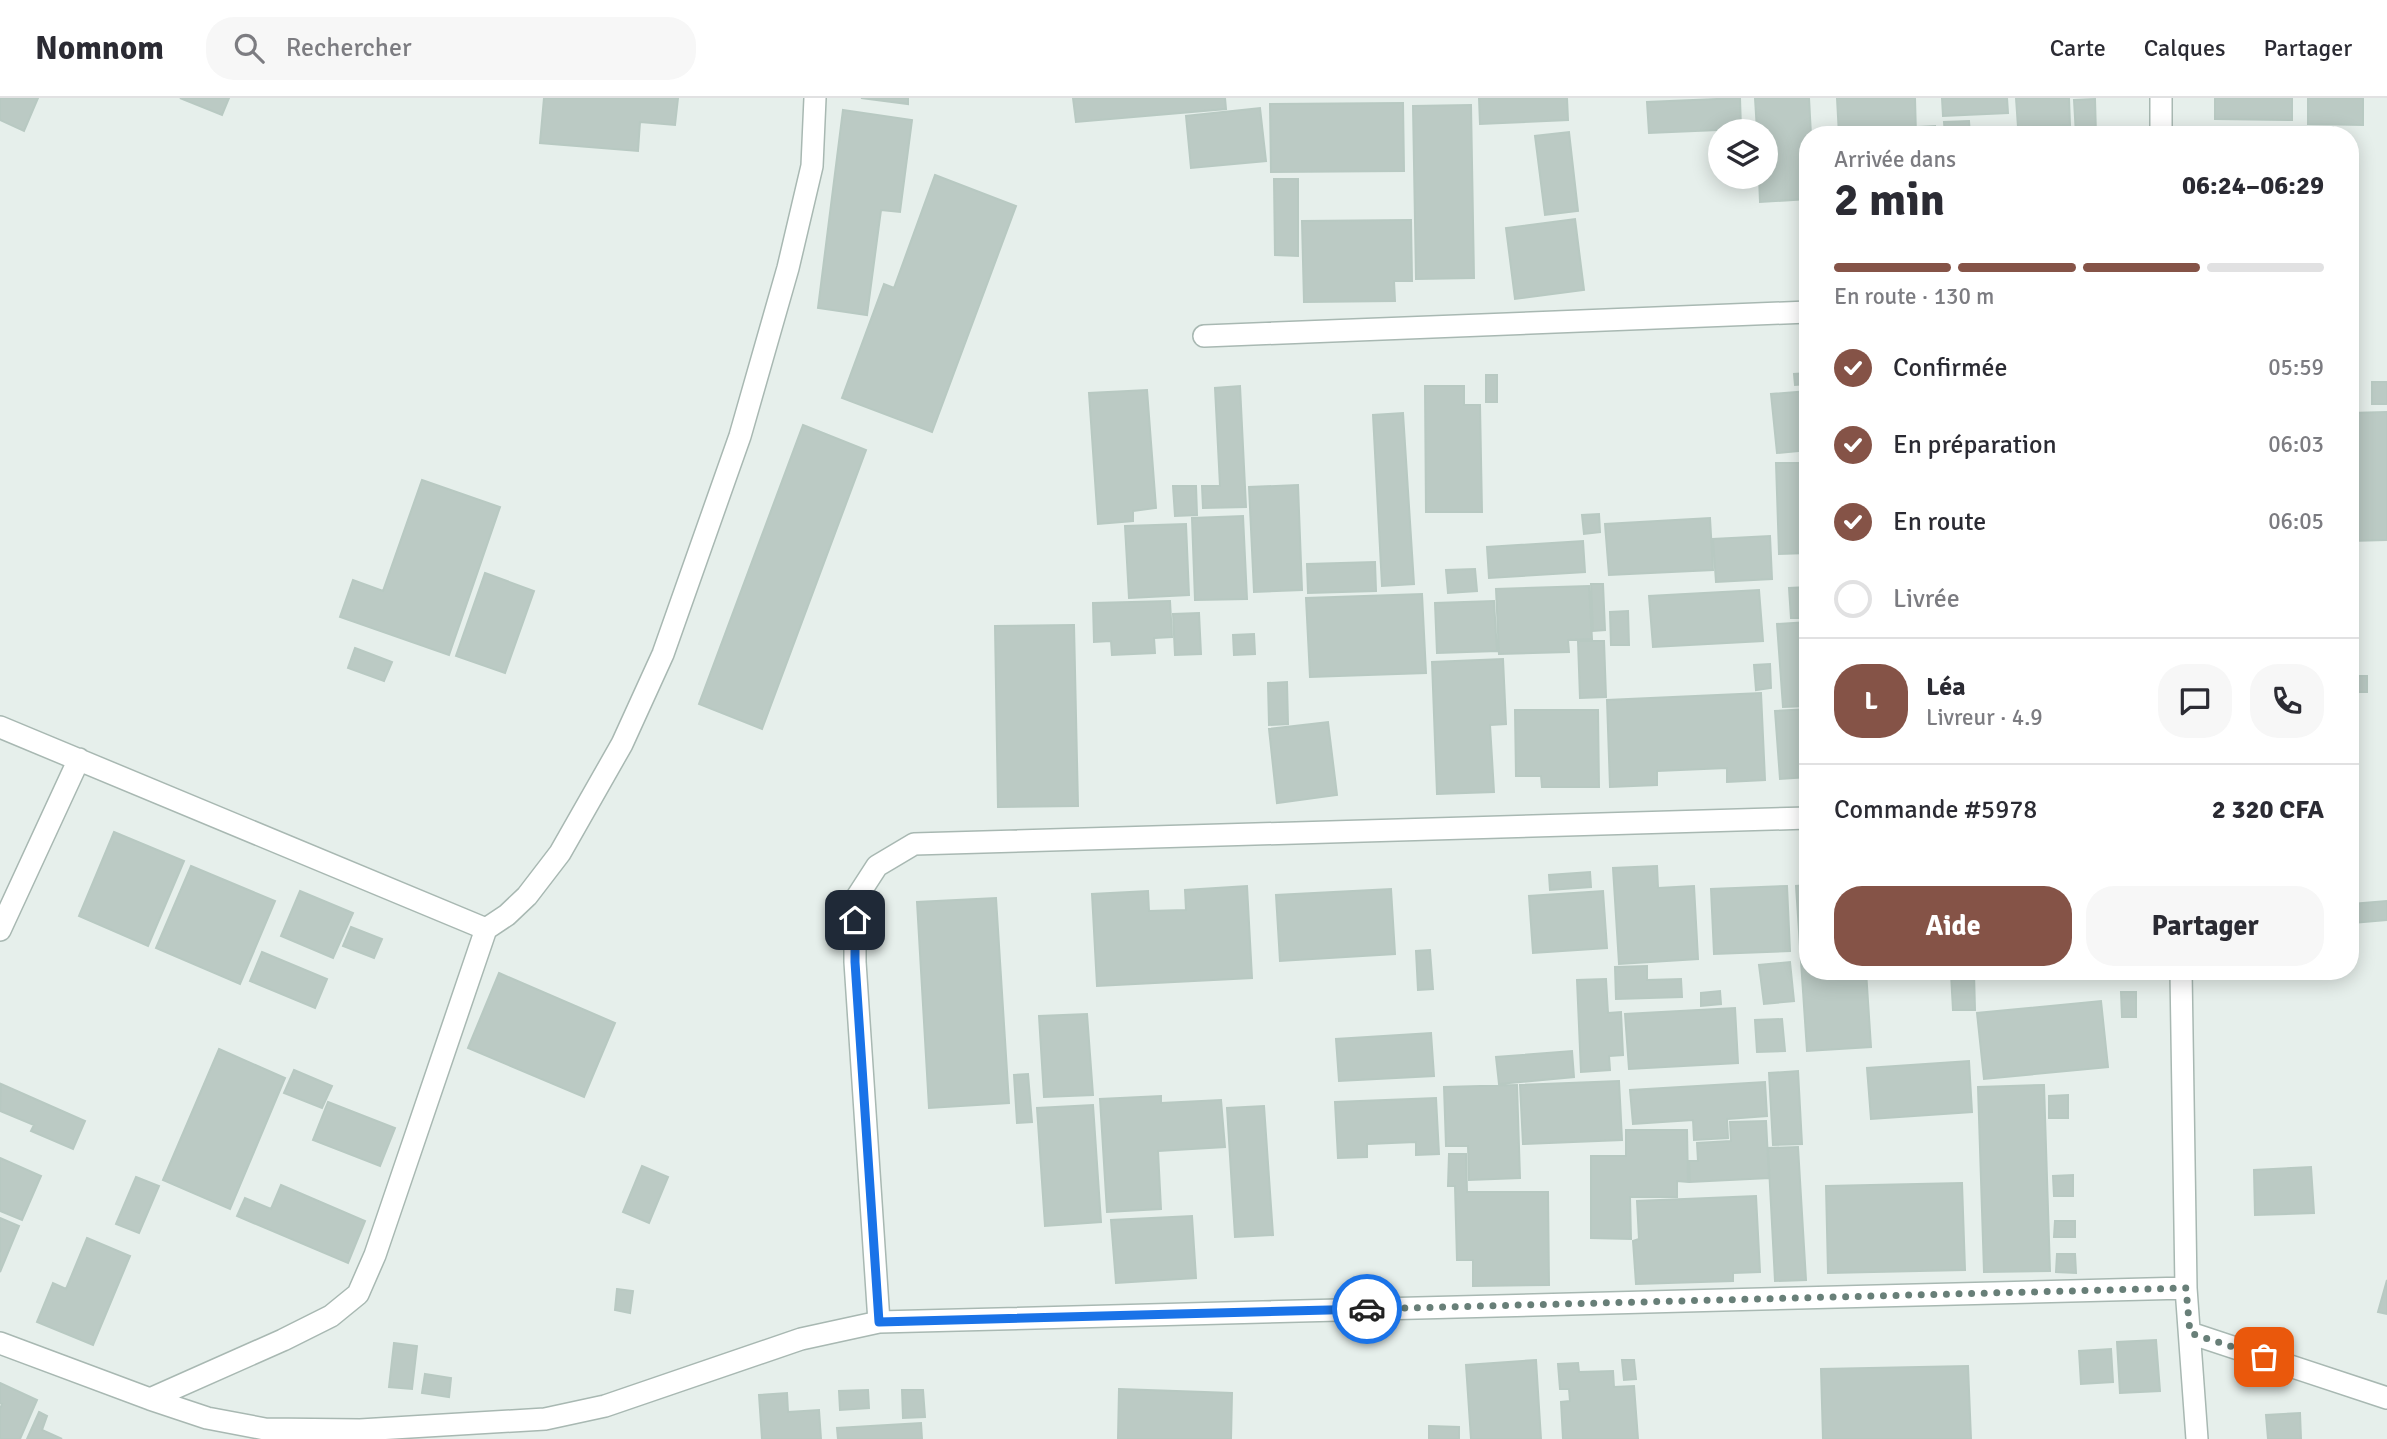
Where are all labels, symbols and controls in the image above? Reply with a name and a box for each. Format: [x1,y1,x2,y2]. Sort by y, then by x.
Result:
search box [206,17,696,80]
text: Nomnom [35,28,164,69]
icon: search [230,29,268,67]
text: Rechercher [286,32,412,64]
text: Carte [2050,33,2106,63]
text: Calques [2144,33,2225,63]
text: Partager [2263,33,2352,63]
map controls [1708,119,1778,189]
button: layers [1708,119,1778,189]
text: Arrivée dans [1834,145,1956,174]
text: 06:24–06:29 [2182,170,2324,202]
text: 2 min [1834,172,1945,228]
text: En route · 130 m [1834,282,1994,311]
icon: check [1834,349,1872,387]
text: Confirmée [1893,352,2008,384]
text: 05:59 [2268,353,2324,382]
icon: check [1834,426,1872,464]
text: En préparation [1893,429,2057,461]
text: 06:03 [2268,430,2324,459]
icon: check [1834,503,1872,541]
text: En route [1893,506,1986,538]
text: 06:05 [2268,507,2324,536]
text: Livrée [1893,583,1960,615]
button: chat [2158,664,2232,738]
button: phone [2250,664,2324,738]
text: Léa [1926,671,1966,703]
text: L [1864,685,1878,717]
text: Livreur · 4.9 [1926,703,2043,732]
text: Commande #5978 [1834,794,2037,826]
text: 2 320 CFA [2212,794,2324,826]
button: Aide [1834,886,2072,966]
button: Partager [2086,886,2324,966]
pin [825,890,885,950]
icon: home [836,901,874,939]
courier [1332,1274,1402,1344]
icon: car [1348,1290,1386,1328]
pin [2234,1327,2294,1387]
icon: bag [2245,1338,2283,1376]

